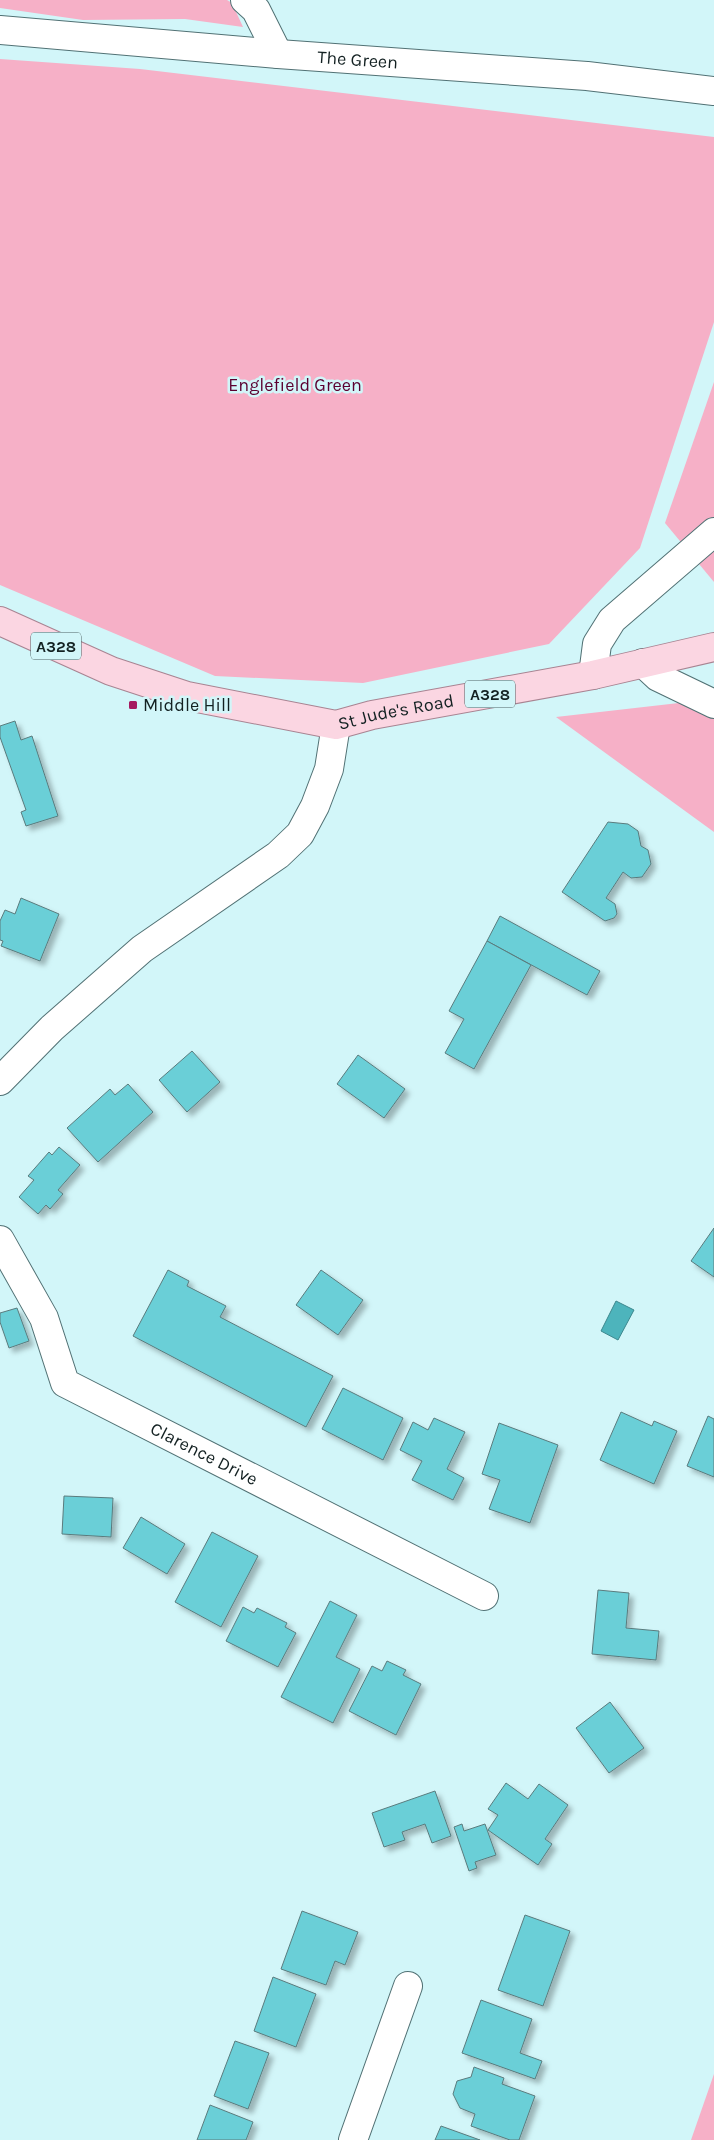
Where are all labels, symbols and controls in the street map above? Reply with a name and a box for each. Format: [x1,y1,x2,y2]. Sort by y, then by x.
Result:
street label: The Green [317,46,399,74]
park label: Englefield Green [228,374,362,396]
road number: A328 [31,632,81,659]
road number: A328 [465,681,515,708]
street label: St Jude's Road [336,689,456,735]
place label: Middle Hill [143,694,231,716]
marker: Middle Hill [127,699,139,711]
street label: Clarence Drive [147,1417,262,1490]

